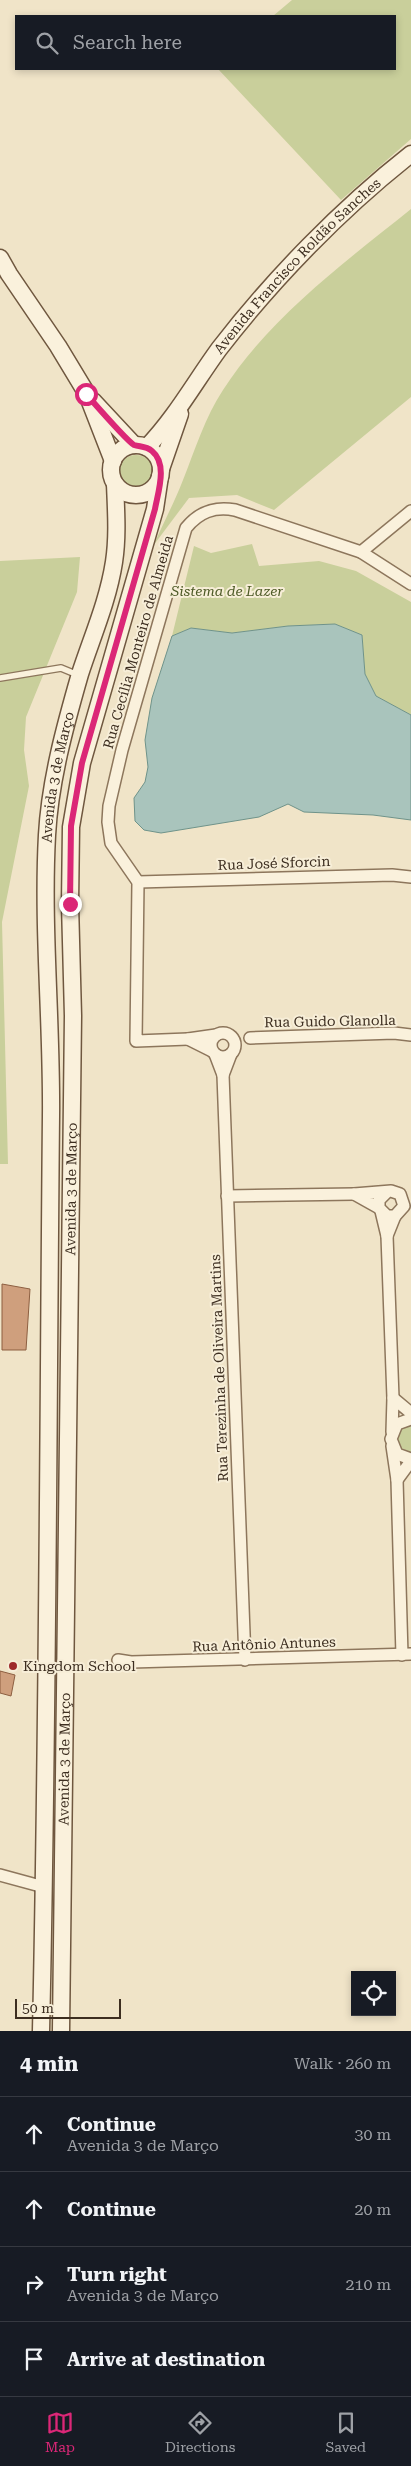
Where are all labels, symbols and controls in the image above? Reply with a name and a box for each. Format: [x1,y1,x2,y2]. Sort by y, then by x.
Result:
search box [15,15,396,70]
icon: search [33,29,61,57]
text: Search here [73,31,182,54]
street label: Avenida Francisco Roldão Sanches [210,174,384,357]
route start [75,383,98,406]
street label: Rua Cecília Monteiro de Almeida [100,533,176,751]
park label: Sistema de Lazer [170,583,283,599]
street label: Avenida 3 de Março [39,710,77,843]
street label: Rua José Sforcin [217,853,331,873]
route end [59,893,82,916]
street label: Rua Guido Glanolla [264,1012,396,1030]
street label: Avenida 3 de Março [62,1122,80,1256]
street label: Rua Terezinha de Oliveira Martins [207,1254,231,1482]
street label: Rua Antônio Antunes [192,1633,336,1655]
place label: Kingdom School [23,1658,136,1674]
marker: Kingdom School [7,1660,19,1672]
street label: Avenida 3 de Março [55,1692,73,1826]
map controls [351,1971,396,2016]
button: locate [351,1971,396,2016]
scale bar [15,1996,121,2019]
text: 50 m [22,2000,54,2016]
text: 4 min [20,2052,78,2076]
text: Walk · 260 m [294,2054,391,2073]
text: Continue [67,2113,156,2136]
icon: ahead [20,2120,48,2148]
text: 30 m [354,2125,391,2144]
text: Avenida 3 de Março [67,2136,219,2155]
icon: ahead [20,2195,48,2223]
text: Continue [67,2198,156,2221]
text: 20 m [354,2200,391,2219]
text: Turn right [67,2263,167,2286]
icon: right [20,2270,48,2298]
text: 210 m [345,2275,391,2294]
text: Avenida 3 de Março [67,2286,219,2305]
icon: arrive [20,2345,48,2373]
text: Arrive at destination [67,2348,265,2371]
tab: Map [45,2409,75,2455]
tab: Directions [165,2409,235,2455]
tab: Saved [325,2409,366,2455]

